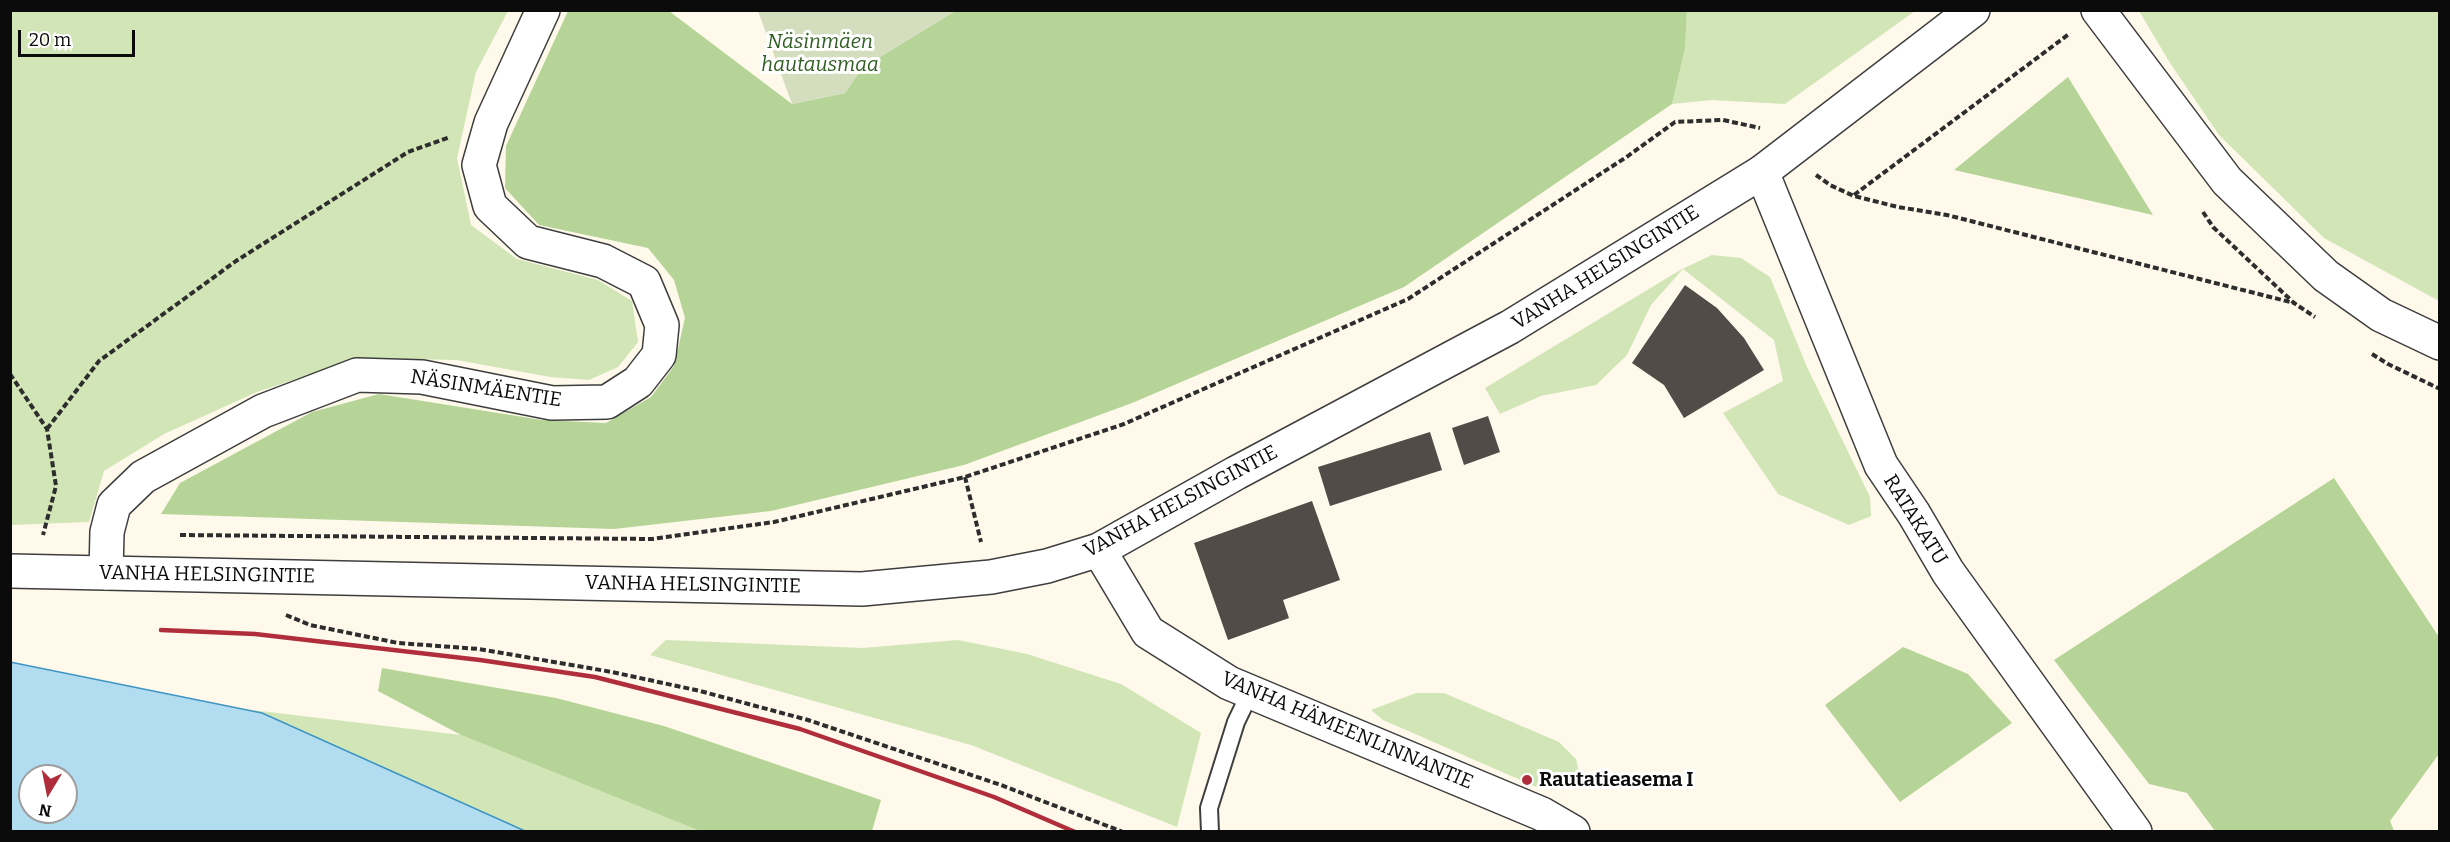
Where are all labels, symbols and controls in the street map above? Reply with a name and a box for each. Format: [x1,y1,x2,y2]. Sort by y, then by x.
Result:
scale bar [21,18,138,56]
text: 20 m [29,29,71,51]
park label: Näsinmäen hautausmaa [761,30,879,77]
street label: VANHA HELSINGINTIE [1508,201,1704,335]
street label: NÄSINMÄENTIE [409,365,563,413]
street label: VANHA HELSINGINTIE [1080,441,1282,563]
street label: RATAKATU [1878,470,1952,570]
street label: VANHA HELSINGINTIE [99,561,315,589]
street label: VANHA HELSINGINTIE [585,571,801,599]
street label: VANHA HÄMEENLINNANTIE [1217,667,1477,795]
north arrow [18,764,78,824]
place label: Rautatieasema I [1539,768,1693,792]
marker: Rautatieasema I [1520,773,1534,787]
text: N [37,800,53,821]

